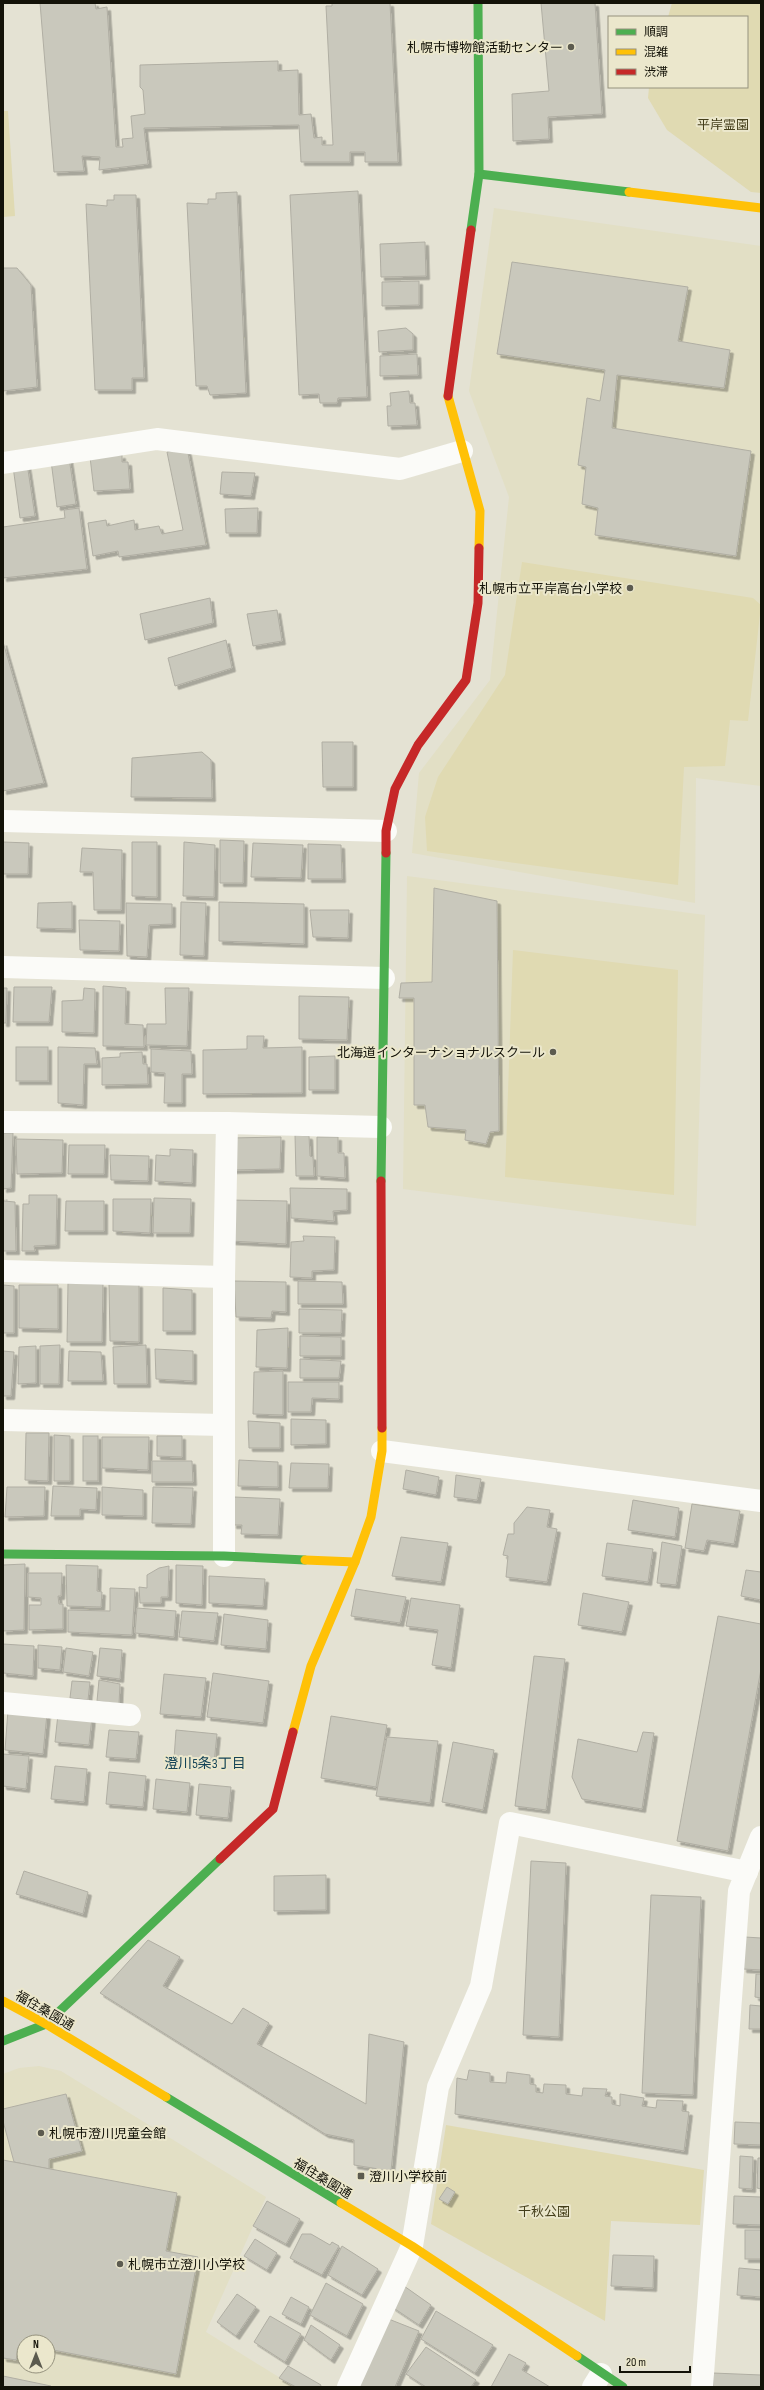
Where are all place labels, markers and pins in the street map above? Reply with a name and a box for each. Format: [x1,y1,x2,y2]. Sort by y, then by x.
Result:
place label: 札幌市博物館活動センター [407,40,563,56]
marker: 札幌市博物館活動センター [566,42,576,52]
place label: 札幌市立平岸高台小学校 [479,581,622,597]
marker: 札幌市立平岸高台小学校 [625,583,635,593]
place label: 北海道インターナショナルスクール [337,1045,545,1061]
marker: 北海道インターナショナルスクール [548,1047,558,1057]
place label: 札幌市澄川児童会館 [49,2126,166,2142]
marker: 札幌市澄川児童会館 [36,2128,46,2138]
place label: 澄川小学校前 [369,2169,447,2185]
marker: 澄川小学校前 [356,2171,366,2181]
place label: 札幌市立澄川小学校 [128,2257,245,2273]
marker: 札幌市立澄川小学校 [115,2259,125,2269]

